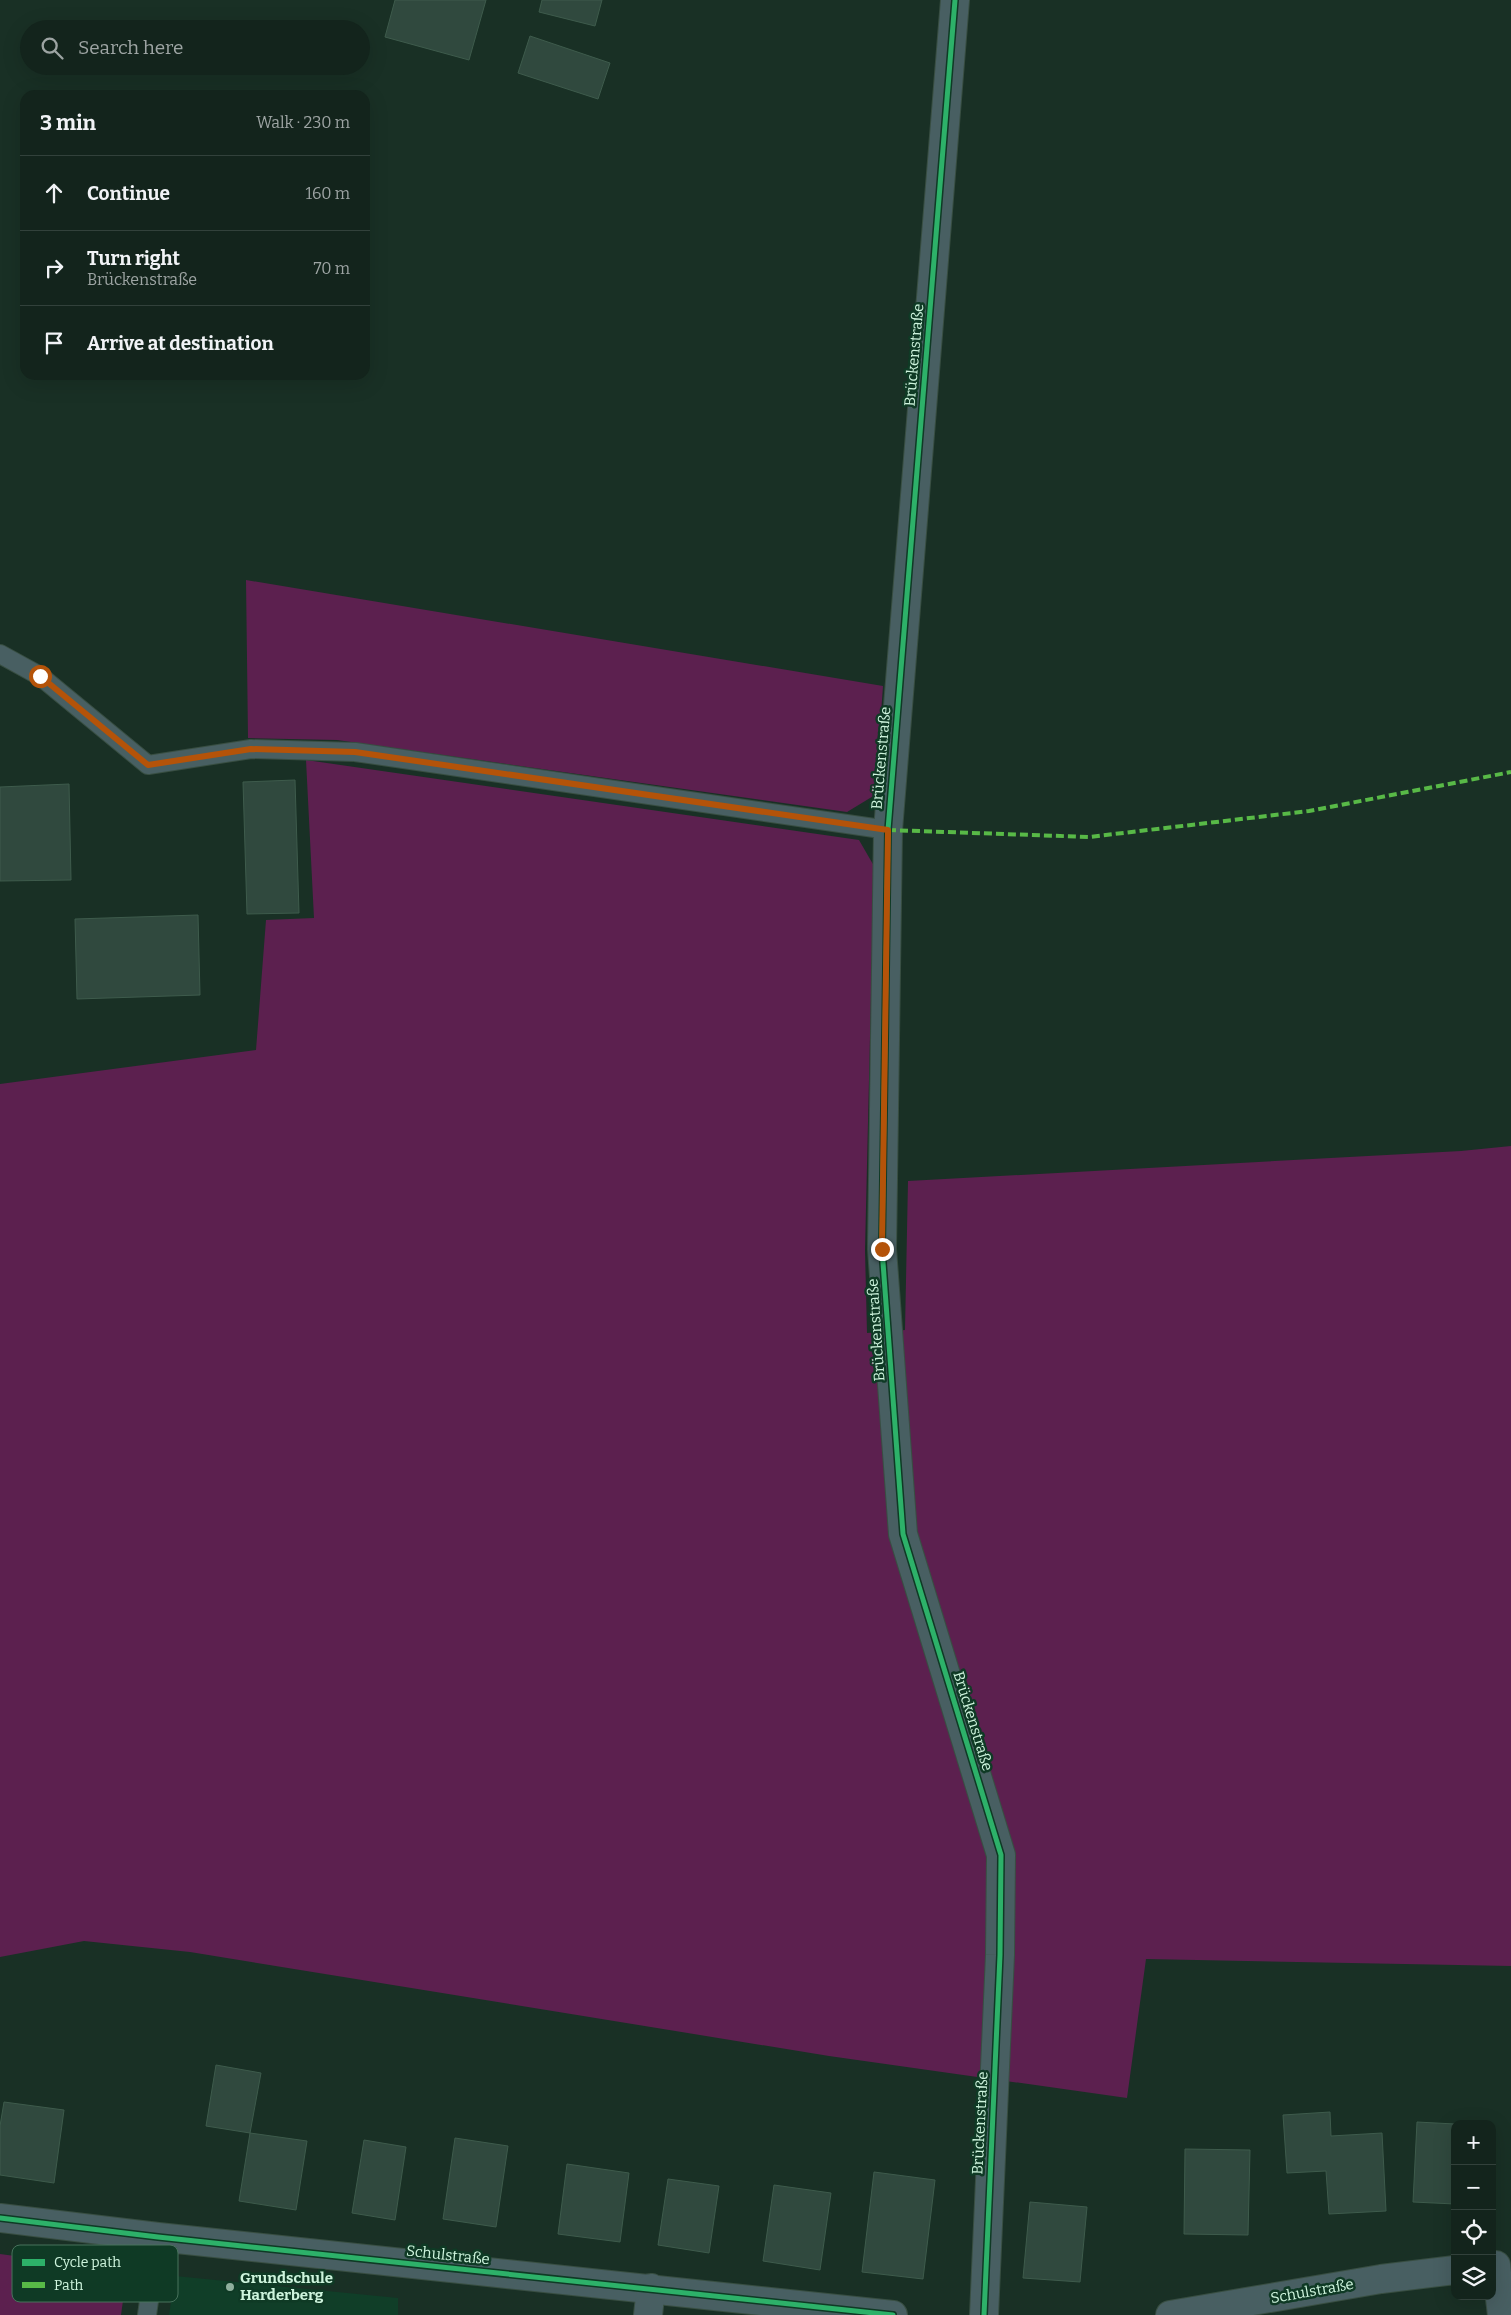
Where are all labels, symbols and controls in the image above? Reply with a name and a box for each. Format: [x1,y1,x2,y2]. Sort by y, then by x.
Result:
search box [20,20,370,75]
icon: search [38,34,66,62]
text: Search here [78,36,183,59]
text: 3 min [40,110,96,136]
text: Walk · 230 m [256,113,350,132]
icon: ahead [40,179,68,207]
text: Continue [87,182,170,205]
text: 160 m [305,184,350,203]
text: Turn right [87,247,180,270]
icon: right [40,254,68,282]
text: 70 m [314,259,350,278]
text: Brückenstraße [87,270,197,289]
street label: Brückenstraße [901,303,927,407]
icon: arrive [40,329,68,357]
text: Arrive at destination [87,332,274,355]
route start [29,665,52,688]
street label: Brückenstraße [868,706,894,810]
route end [871,1238,894,1261]
street label: Brückenstraße [863,1278,889,1382]
street label: Brückenstraße [949,1669,997,1773]
street label: Brückenstraße [968,2071,992,2175]
map controls [1451,2120,1496,2300]
button: + [1451,2120,1496,2165]
button: − [1451,2165,1496,2210]
button: locate [1451,2210,1496,2255]
street label: Schulstraße [405,2242,491,2268]
legend [12,2245,178,2302]
text: Cycle path [54,2254,121,2271]
button: layers [1451,2255,1496,2300]
place label: Grundschule Harderberg [240,2269,333,2304]
street label: Schulstraße [1269,2275,1355,2307]
text: Path [54,2277,84,2294]
marker: Grundschule Harderberg [224,2281,236,2293]

